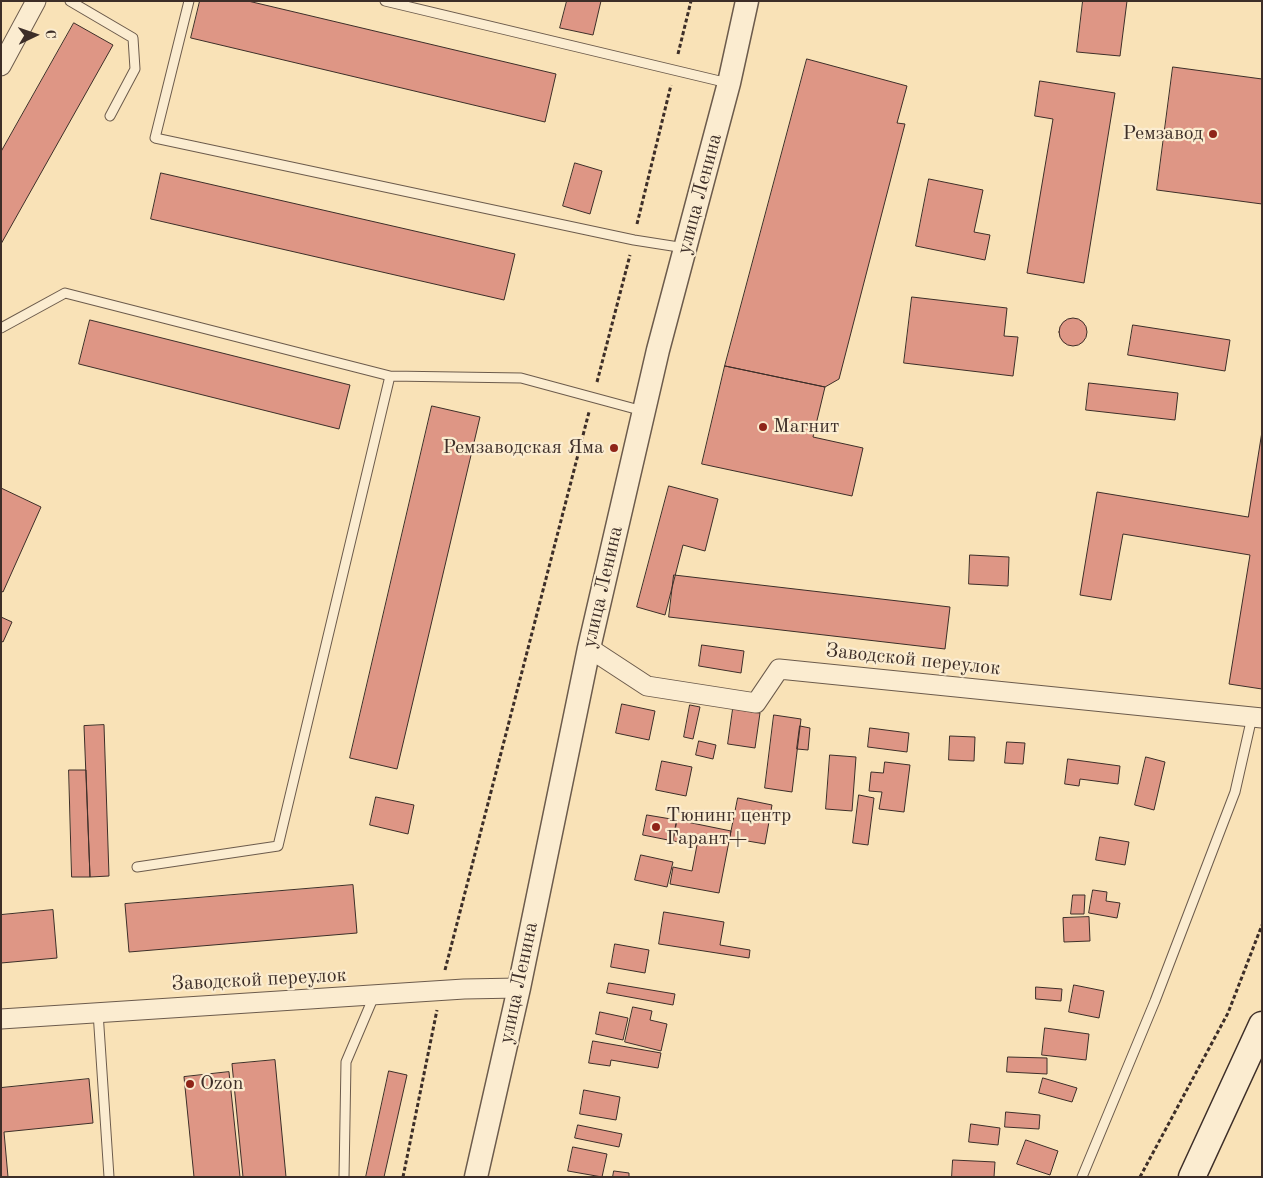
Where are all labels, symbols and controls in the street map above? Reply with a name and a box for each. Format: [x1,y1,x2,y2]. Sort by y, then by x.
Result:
north arrow [10,10,60,60]
text: С [43,29,57,39]
place label: Ремзавод [1122,122,1203,146]
marker: Ремзавод [1207,128,1219,140]
street label: улица Ленина [672,131,728,257]
place label: Магнит [773,415,840,439]
marker: Магнит [757,421,769,433]
place label: Ремзаводская Яма [442,436,604,460]
marker: Ремзаводская Яма [608,442,620,454]
street label: улица Ленина [577,524,629,650]
street label: Заводской переулок [825,639,1001,681]
place label: Тюнинг центр Гарант+ [666,804,791,851]
marker: Тюнинг центр Гарант+ [650,821,662,833]
street label: улица Ленина [494,920,544,1046]
street label: Заводской переулок [171,963,347,997]
place label: Ozon [200,1072,244,1096]
marker: Ozon [184,1078,196,1090]

